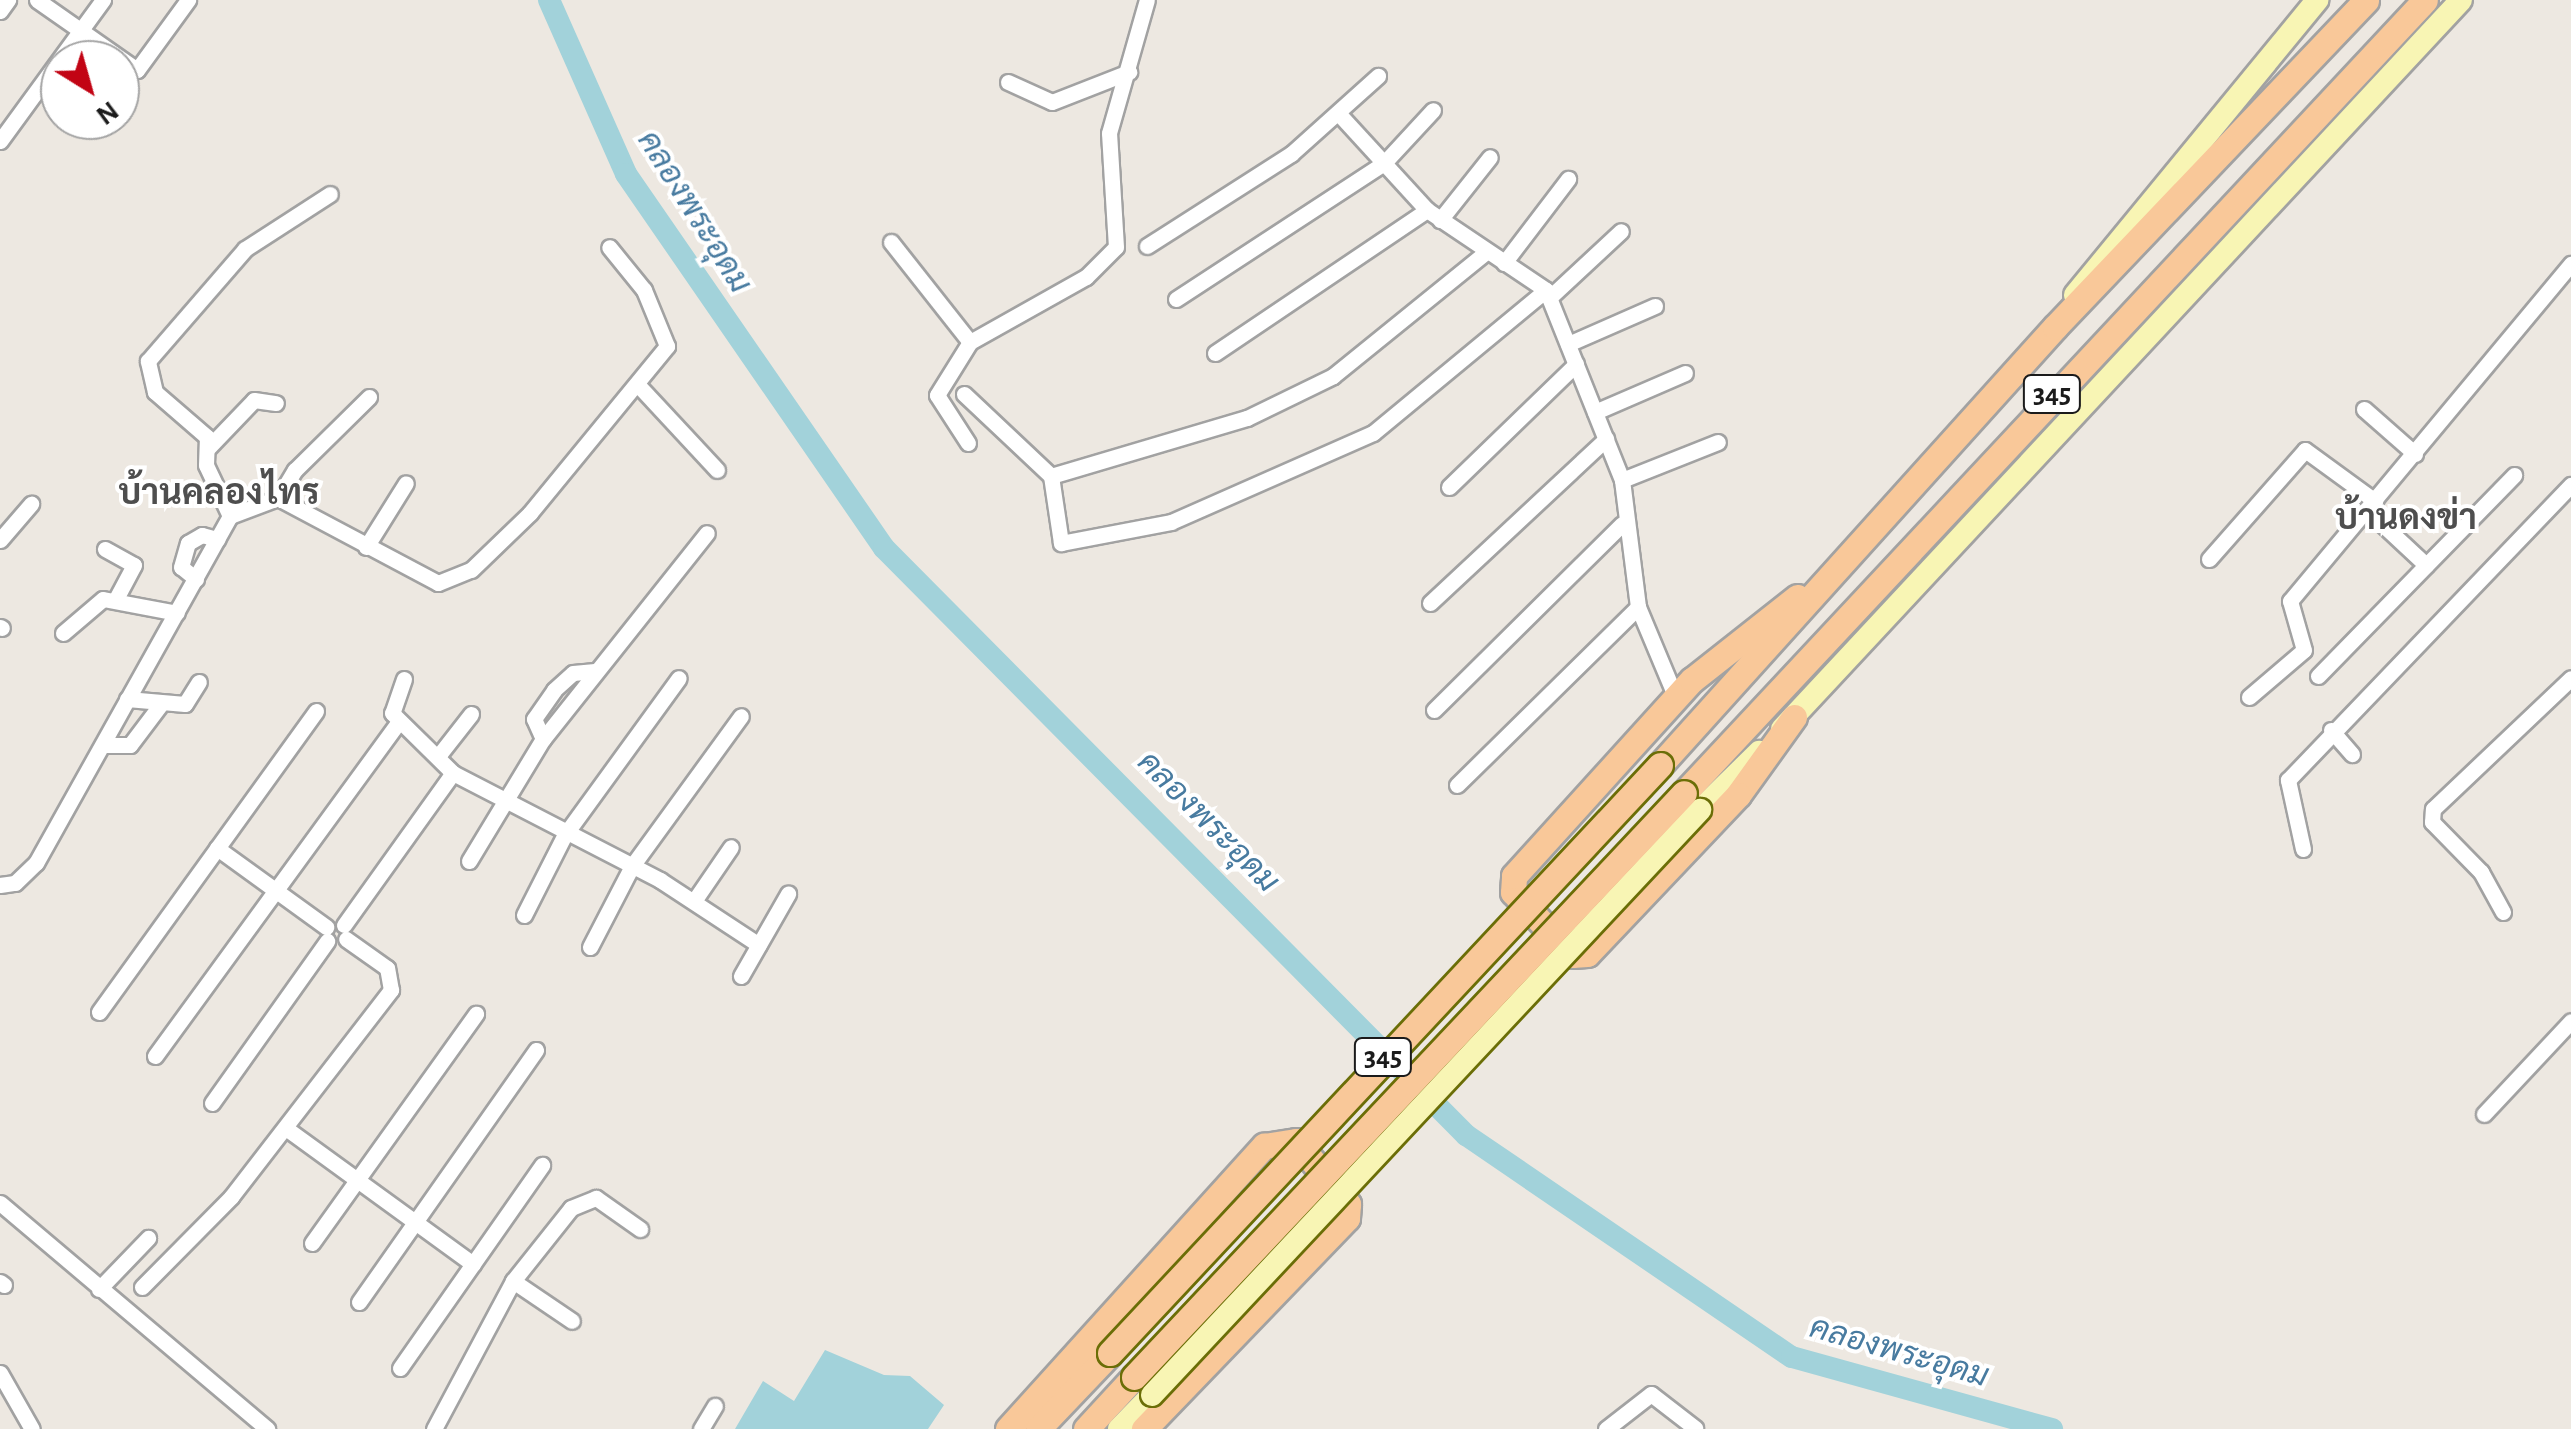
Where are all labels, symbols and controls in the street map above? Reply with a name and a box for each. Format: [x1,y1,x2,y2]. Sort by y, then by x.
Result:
north arrow [40,40,140,140]
text: N [91,95,123,129]
water label: คลองพระอุดม [629,124,759,300]
road number: 345 [2022,371,2082,417]
district label: บ้านคลองไทร [118,473,320,515]
district label: บ้านดงข่า [2335,498,2477,540]
water label: คลองพระอุดม [1129,743,1287,901]
road number: 345 [1353,1034,1413,1080]
water label: คลองพระอุดม [1805,1308,1993,1396]

